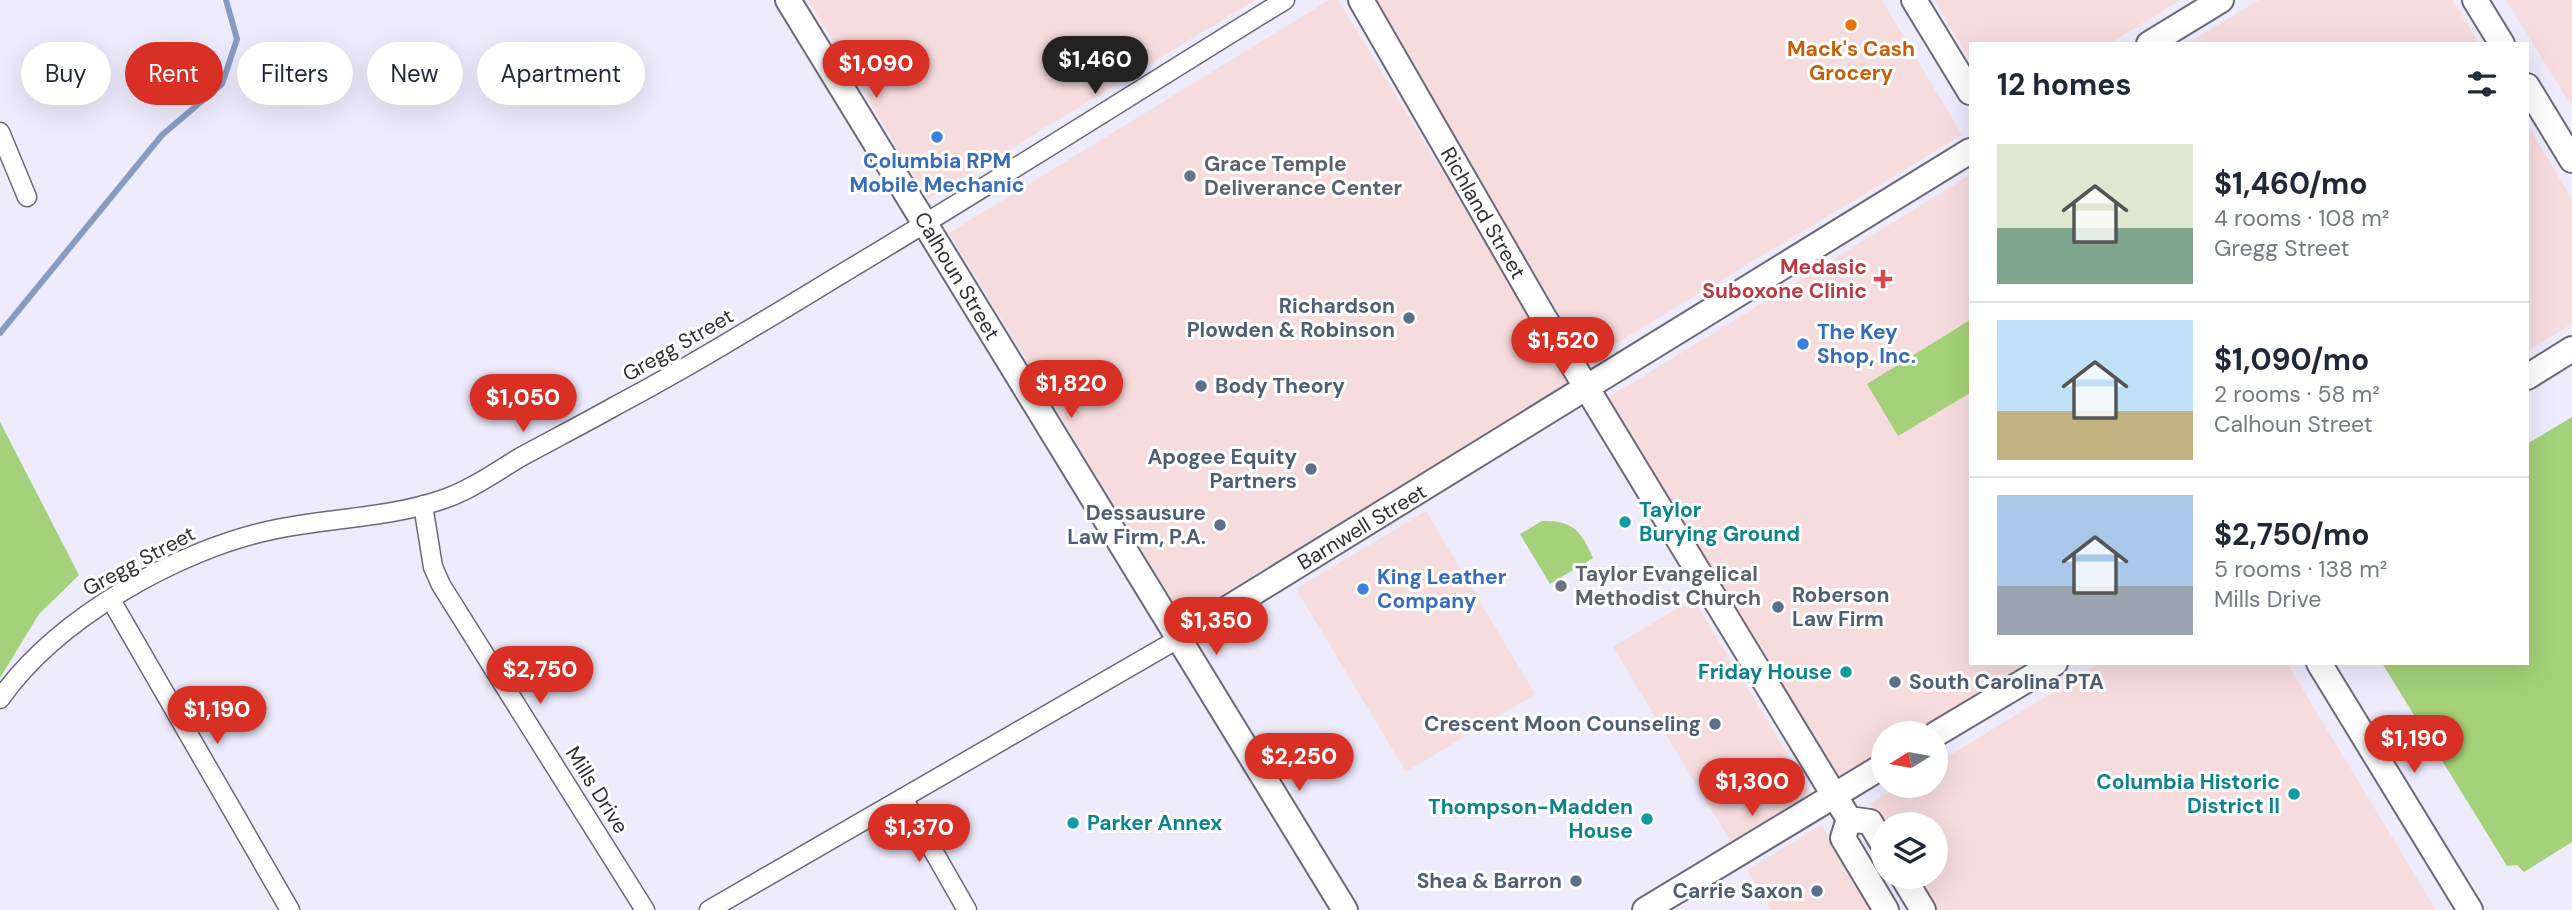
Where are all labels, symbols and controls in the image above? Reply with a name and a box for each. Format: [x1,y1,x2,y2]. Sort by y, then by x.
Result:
marker: Mack's Cash Grocery [1843,17,1859,33]
place label: Mack's Cash Grocery [1787,35,1915,87]
pin: $1,460 [1038,36,1152,96]
pin: $1,090 [819,41,933,100]
chip: Buy [21,42,111,105]
chip: Rent [125,42,223,105]
chip: Filters [237,42,353,105]
chip: New [367,42,463,105]
chip: Apartment [477,42,645,105]
text: $1,460 [1058,44,1132,74]
text: $1,090 [839,48,913,78]
text: 12 homes [1997,65,2131,104]
icon: filters [2463,65,2501,103]
marker: Columbia RPM Mobile Mechanic [929,129,945,145]
street label: Richland Street [1434,142,1532,284]
place label: Columbia RPM Mobile Mechanic [850,147,1024,199]
place label: Grace Temple Deliverance Center [1204,150,1403,202]
text: $1,460/mo [2214,164,2368,203]
marker: Grace Temple Deliverance Center [1182,168,1198,184]
icon: home [2053,172,2137,256]
text: 4 rooms · 108 m² [2214,203,2389,233]
street label: Calhoun Street [908,207,1006,345]
text: Gregg Street [2214,233,2349,263]
place label: Medasic Suboxone Clinic [1702,253,1867,305]
marker: Medasic Suboxone Clinic [1873,269,1893,289]
place label: Richardson Plowden & Robinson [1187,292,1395,344]
street label: Gregg Street [617,302,739,388]
marker: Richardson Plowden & Robinson [1401,310,1417,326]
pin: $1,520 [1506,318,1620,377]
place label: The Key Shop, Inc. [1817,318,1916,370]
text: $1,520 [1527,325,1599,355]
marker: The Key Shop, Inc. [1795,336,1811,352]
text: $1,090/mo [2214,340,2369,379]
icon: home [2053,348,2137,432]
pin: $1,820 [1014,360,1128,420]
text: $1,820 [1035,368,1107,398]
place label: Body Theory [1215,372,1345,400]
pin: $1,050 [466,374,580,434]
marker: Body Theory [1193,378,1209,394]
text: 2 rooms · 58 m² [2214,379,2380,409]
text: $1,050 [486,382,560,412]
text: Calhoun Street [2214,409,2373,439]
place label: Apogee Equity Partners [1147,443,1297,495]
marker: Apogee Equity Partners [1303,461,1319,477]
street label: Barnwell Street [1292,477,1432,577]
place label: Taylor Burying Ground [1639,496,1800,548]
place label: Dessausure Law Firm, P.A. [1067,499,1206,551]
marker: Taylor Burying Ground [1617,514,1633,530]
text: $2,750/mo [2214,515,2370,554]
marker: Dessausure Law Firm, P.A. [1212,517,1228,533]
street label: Gregg Street [78,520,200,602]
icon: home [2053,523,2137,607]
text: 5 rooms · 138 m² [2214,554,2387,584]
place label: Taylor Evangelical Methodist Church [1575,560,1761,612]
place label: King Leather Company [1377,563,1507,615]
marker: Taylor Evangelical Methodist Church [1553,578,1569,594]
marker: King Leather Company [1355,581,1371,597]
place label: Roberson Law Firm [1792,581,1889,633]
text: Mills Drive [2214,584,2321,614]
pin: $1,350 [1159,598,1273,657]
marker: Roberson Law Firm [1770,599,1786,615]
text: $1,350 [1180,605,1252,635]
pin: $2,750 [483,646,597,706]
text: $2,750 [502,654,578,684]
place label: Friday House [1698,658,1832,686]
marker: Friday House [1838,664,1854,680]
place label: South Carolina PTA [1909,668,2104,696]
marker: South Carolina PTA [1887,674,1903,690]
pin: $1,190 [160,686,274,746]
text: $1,190 [183,694,251,724]
place label: Crescent Moon Counseling [1424,710,1701,738]
marker: Crescent Moon Counseling [1707,716,1723,732]
pin: $1,190 [2357,716,2471,775]
north arrow [1871,721,1948,798]
map controls [1871,721,1948,889]
text: $1,190 [2380,723,2448,753]
pin: $2,250 [1242,734,1356,793]
street label: Mills Drive [559,741,635,839]
text: $2,250 [1261,741,1337,771]
pin: $1,300 [1695,758,1809,818]
text: $1,300 [1715,766,1789,796]
place label: Columbia Historic District II [2096,768,2280,820]
marker: Columbia Historic District II [2286,786,2302,802]
place label: Thompson-Madden House [1428,793,1633,845]
pin: $1,370 [862,804,976,864]
place label: Parker Annex [1087,809,1222,837]
marker: Thompson-Madden House [1639,811,1655,827]
text: $1,370 [884,812,954,842]
button: layers [1871,812,1948,889]
marker: Parker Annex [1065,815,1081,831]
place label: Shea & Barron [1417,867,1562,895]
marker: Shea & Barron [1568,873,1584,889]
place label: Carrie Saxon [1672,877,1803,905]
marker: Carrie Saxon [1809,883,1825,899]

